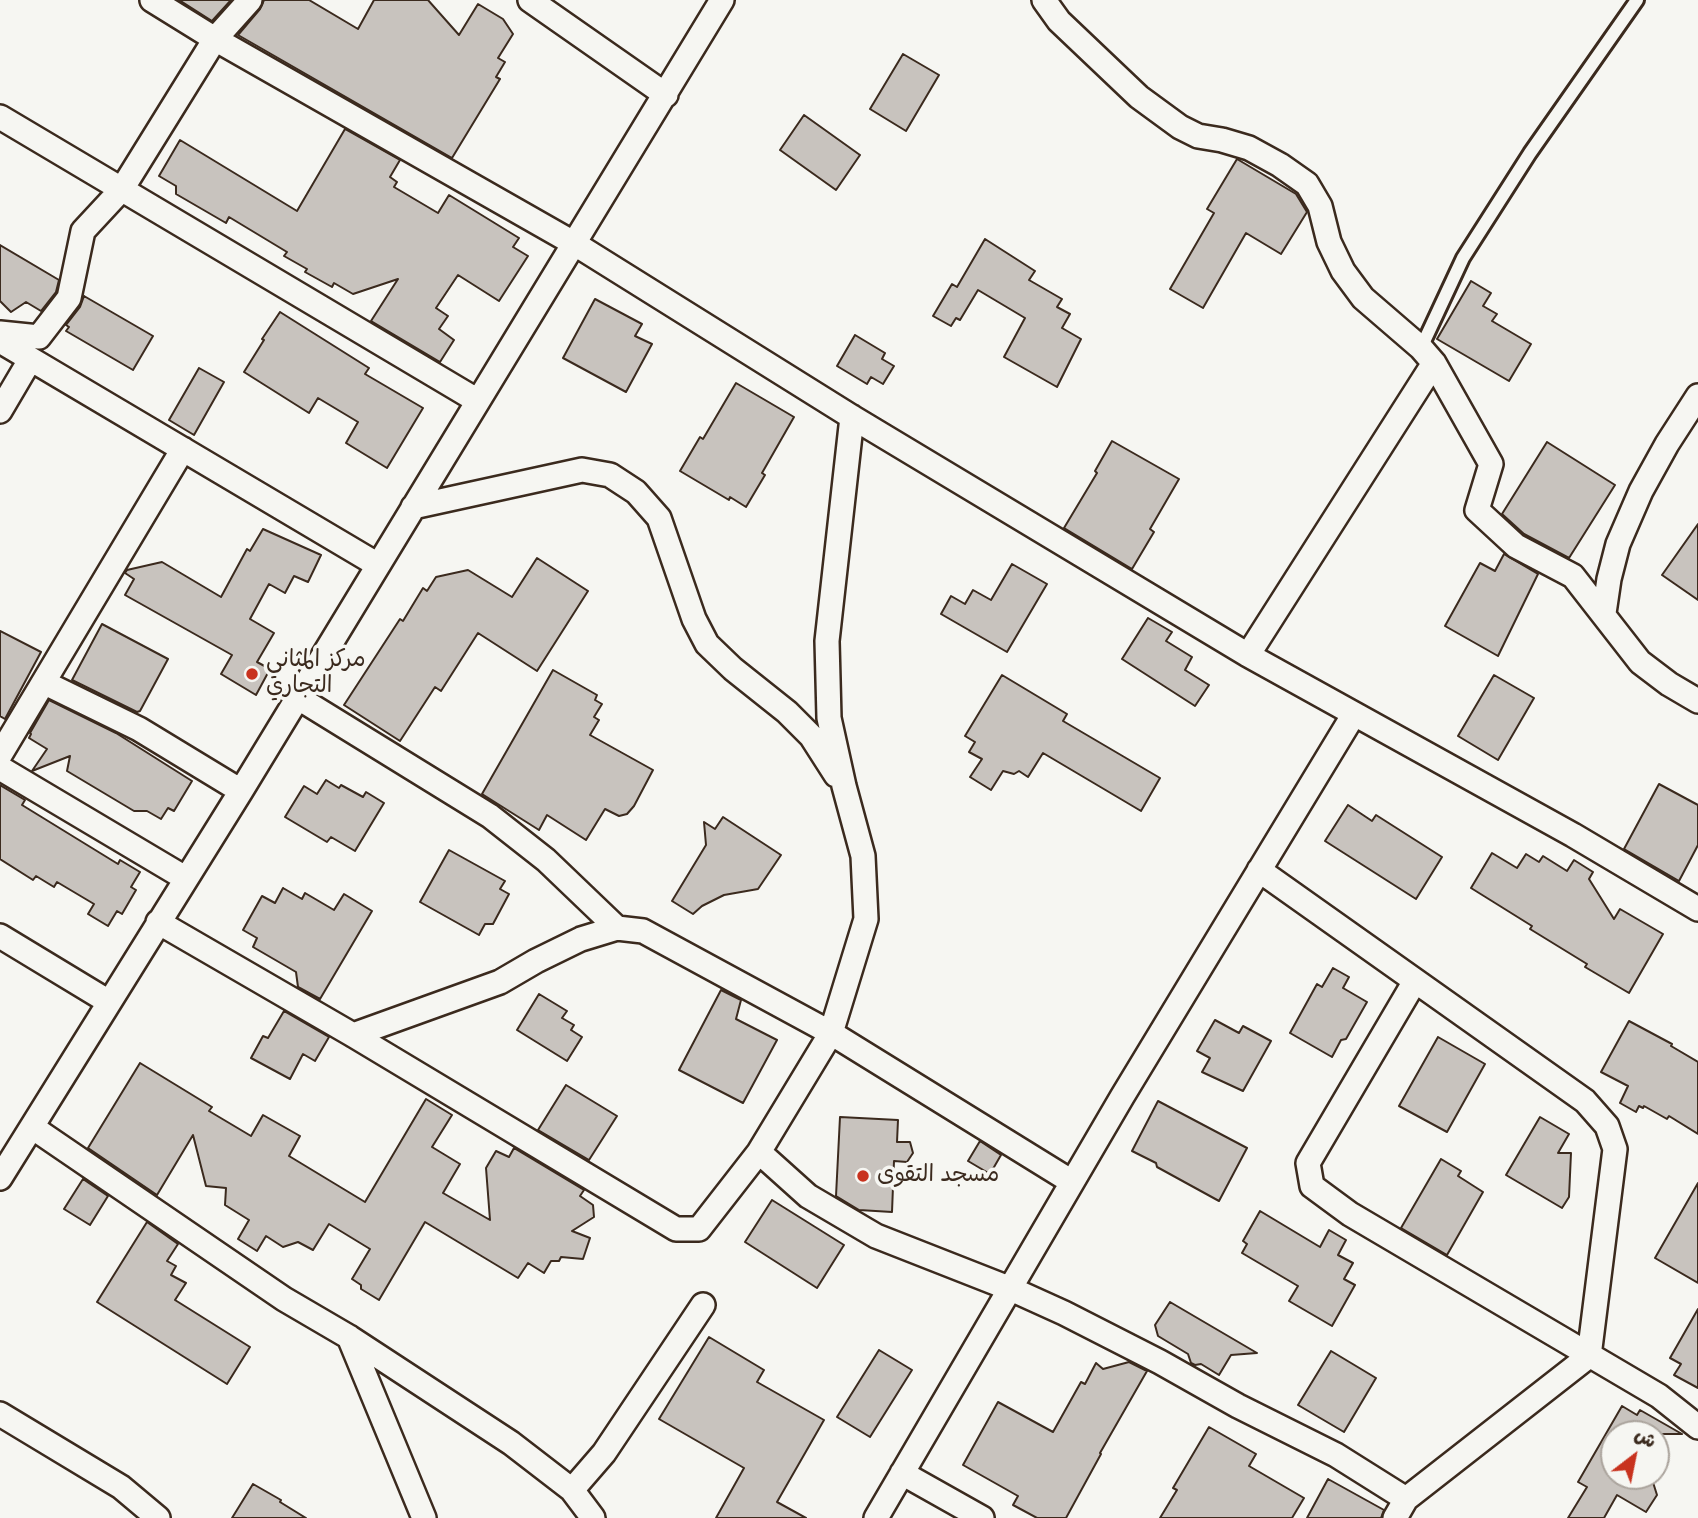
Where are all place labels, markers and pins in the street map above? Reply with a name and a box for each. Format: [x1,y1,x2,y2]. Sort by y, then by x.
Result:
place label: مركز المثاني التجاري [266,647,366,701]
marker: مركز المثاني التجاري [244,666,260,682]
place label: مسجد التقوى [877,1162,999,1190]
marker: مسجد التقوى [855,1168,871,1184]

